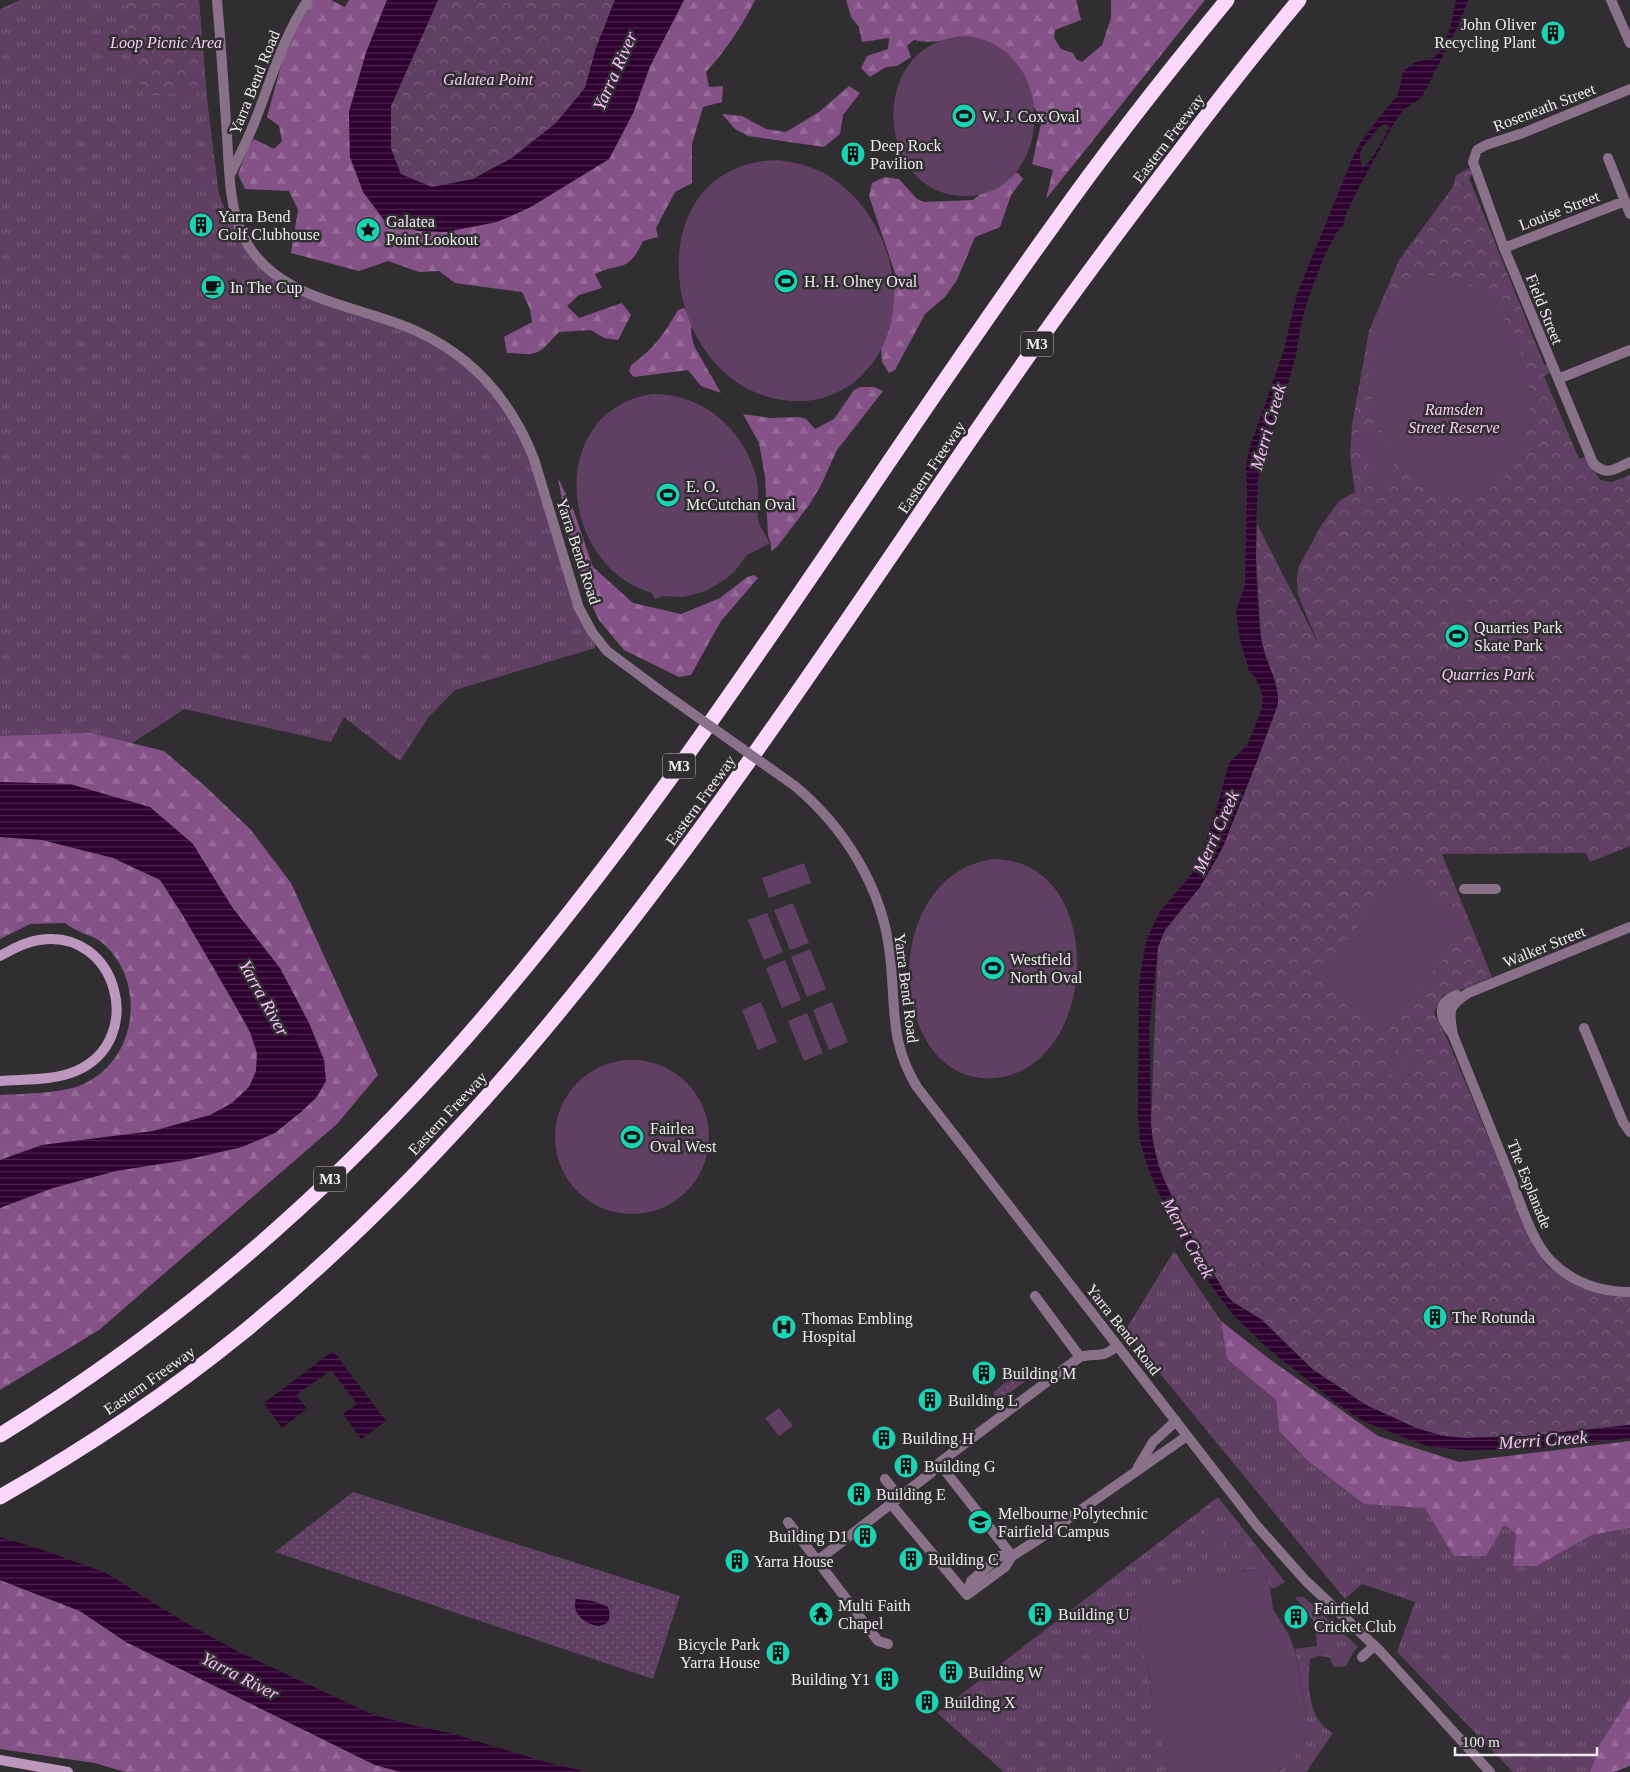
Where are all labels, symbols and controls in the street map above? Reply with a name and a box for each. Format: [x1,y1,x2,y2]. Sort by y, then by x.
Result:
place label: John Oliver Recycling Plant [1434,16,1537,52]
building icon: John Oliver Recycling Plant [1540,20,1566,46]
street label: Yarra Bend Road [226,28,283,137]
water label: Yarra River [589,28,642,113]
park label: Loop Picnic Area [109,34,222,52]
park label: Galatea Point [443,71,534,88]
street label: Roseneath Street [1491,80,1598,135]
street label: Eastern Freeway [1129,90,1208,187]
sports icon: W. J. Cox Oval [951,103,977,129]
place label: W. J. Cox Oval [982,108,1080,125]
place label: Deep Rock Pavilion [870,137,942,172]
building icon: Deep Rock Pavilion [840,141,866,167]
street label: Louise Street [1517,187,1602,234]
place label: Yarra Bend Golf Clubhouse [218,208,320,243]
building icon: Yarra Bend Golf Clubhouse [188,212,214,238]
place label: Galatea Point Lookout [386,213,479,248]
place icon: Galatea Point Lookout [355,217,381,243]
sports icon: H. H. Olney Oval [773,268,799,294]
street label: Field Street [1523,272,1567,347]
place label: H. H. Olney Oval [804,273,918,291]
cafe icon: In The Cup [200,274,226,300]
place label: In The Cup [230,279,303,297]
road number: M3 [1021,332,1053,356]
water label: Merri Creek [1246,381,1290,473]
park label: Ramsden Street Reserve [1408,401,1500,436]
street label: Eastern Freeway [894,418,969,517]
place label: E. O. McCutchan Oval [686,478,796,513]
sports icon: E. O. McCutchan Oval [655,482,681,508]
street label: Yarra Bend Road [553,496,604,606]
place label: Quarries Park Skate Park [1474,619,1562,654]
sports icon: Quarries Park Skate Park [1444,623,1470,649]
park label: Quarries Park [1442,666,1535,683]
street label: Eastern Freeway [662,752,740,849]
road number: M3 [663,754,695,778]
water label: Merri Creek [1188,786,1244,878]
street label: Walker Street [1501,922,1588,971]
street label: Yarra Bend Road [891,932,922,1044]
place label: Westfield North Oval [1010,951,1083,986]
sports icon: Westfield North Oval [980,955,1006,981]
water label: Yarra River [235,956,294,1040]
street label: Eastern Freeway [405,1068,491,1159]
place label: Fairlea Oval West [650,1120,717,1155]
sports icon: Fairlea Oval West [619,1124,645,1150]
street label: The Esplanade [1503,1137,1555,1232]
road number: M3 [314,1166,346,1192]
water label: Merri Creek [1157,1193,1219,1283]
street label: Yarra Bend Road [1083,1281,1164,1378]
building icon: The Rotunda [1422,1304,1448,1330]
place label: The Rotunda [1452,1309,1535,1326]
place label: Thomas Embling Hospital [802,1310,913,1346]
hospital icon: Thomas Embling Hospital [771,1314,797,1340]
street label: Eastern Freeway [101,1343,199,1419]
building icon: Building M [971,1360,997,1386]
place label: Building M [1002,1365,1076,1383]
building icon: Building L [917,1387,943,1413]
place label: Building L [948,1392,1018,1410]
building icon: Building H [871,1425,897,1451]
water label: Merri Creek [1497,1427,1589,1453]
place label: Building H [902,1430,974,1448]
building icon: Building G [893,1453,919,1479]
place label: Building G [924,1458,996,1476]
building icon: Building E [846,1481,872,1507]
place label: Building E [876,1486,946,1504]
place label: Melbourne Polytechnic Fairfield Campus [998,1505,1148,1541]
school or university icon: Melbourne Polytechnic Fairfield Campus [967,1509,993,1535]
building icon: Building D1 [852,1523,878,1549]
place label: Building D1 [768,1528,848,1546]
building icon: Building C [898,1546,924,1572]
building icon: Yarra House [724,1548,750,1574]
place label: Building C [928,1551,999,1569]
place label: Yarra House [754,1553,834,1570]
place label: Multi Faith Chapel [838,1597,910,1633]
place label: Fairfield Cricket Club [1314,1600,1396,1635]
temple icon: Multi Faith Chapel [808,1601,834,1627]
building icon: Building U [1027,1601,1053,1627]
building icon: Fairfield Cricket Club [1283,1604,1309,1630]
place label: Building U [1058,1606,1130,1624]
place label: Bicycle Park Yarra House [678,1636,760,1671]
building icon: Bicycle Park Yarra House [765,1640,791,1666]
water label: Yarra River [198,1648,283,1704]
building icon: Building W [938,1659,964,1685]
place label: Building W [968,1664,1044,1682]
building icon: Building Y1 [874,1666,900,1692]
place label: Building Y1 [791,1671,870,1689]
building icon: Building X [914,1689,940,1715]
place label: Building X [944,1694,1016,1712]
scale bar [1455,1724,1598,1756]
text: 100 m [1462,1734,1500,1750]

